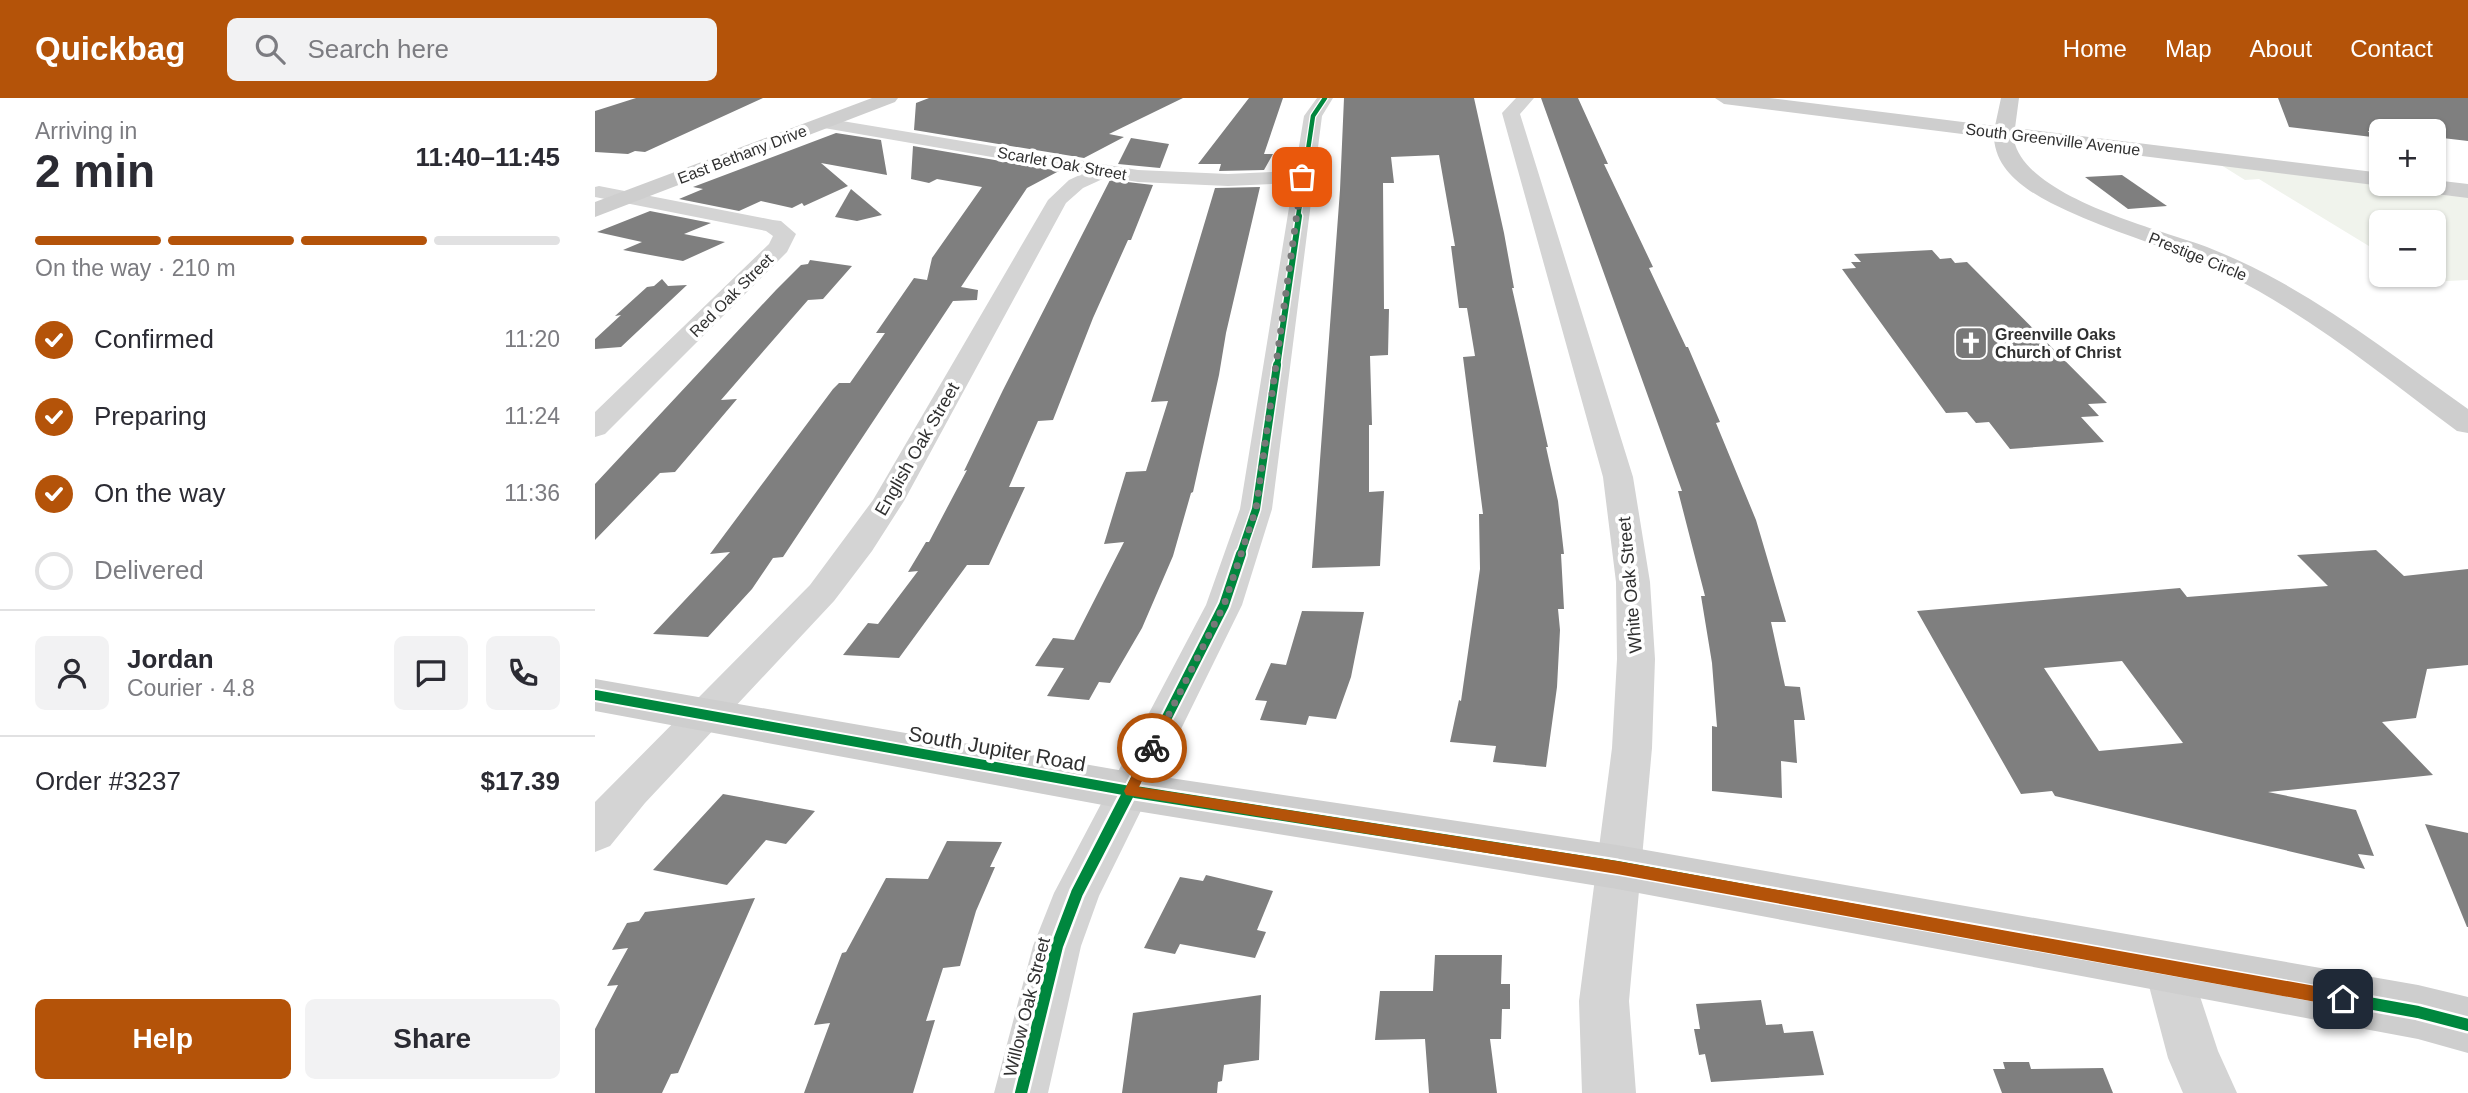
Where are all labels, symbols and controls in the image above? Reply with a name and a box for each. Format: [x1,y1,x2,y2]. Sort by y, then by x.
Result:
search box [227,18,717,81]
text: Quickbag [35,30,185,67]
icon: search [251,30,289,68]
text: Search here [307,34,449,64]
text: Home [2063,35,2127,62]
text: Map [2165,35,2212,62]
text: About [2250,35,2312,62]
text: Contact [2350,35,2433,62]
text: Arriving in [35,118,137,144]
map controls [2369,119,2446,287]
button: + [2369,119,2446,196]
street label: South Greenville Avenue [1965,120,2141,159]
street label: East Bethany Drive [675,122,809,187]
text: 11:40–11:45 [415,142,560,172]
street label: Scarlet Oak Street [996,144,1128,183]
text: 2 min [35,145,155,197]
pin [1272,147,1332,207]
icon: bag [1283,158,1321,196]
button: − [2369,210,2446,287]
street label: Prestige Circle [2146,229,2249,284]
street label: Red Oak Street [686,250,777,340]
text: On the way · 210 m [35,255,236,281]
icon: check [35,321,73,359]
text: Confirmed [94,324,214,354]
church icon: Greenville Oaks Church of Christ [1952,324,1990,362]
text: 11:20 [504,326,560,352]
place label: Greenville Oaks Church of Christ [1995,326,2122,361]
street label: English Oak Street [871,379,963,519]
icon: check [35,398,73,436]
text: Preparing [94,401,207,431]
text: 11:24 [504,403,560,429]
icon: check [35,475,73,513]
text: On the way [94,478,226,508]
text: 11:36 [504,480,560,506]
street label: White Oak Street [1614,516,1646,654]
text: Delivered [94,555,204,585]
button: person [35,636,109,710]
button: chat [394,636,468,710]
button: phone [486,636,560,710]
text: Jordan [127,644,214,674]
text: Courier · 4.8 [127,675,255,701]
courier [1117,713,1187,783]
street label: South Jupiter Road [907,722,1088,775]
icon: bike [1133,729,1171,767]
text: Order #3237 [35,766,181,796]
text: $17.39 [480,766,560,796]
street label: Willow Oak Street [1000,935,1054,1079]
pin [2313,969,2373,1029]
icon: home [2324,980,2362,1018]
button: Help [35,999,291,1079]
button: Share [305,999,560,1079]

